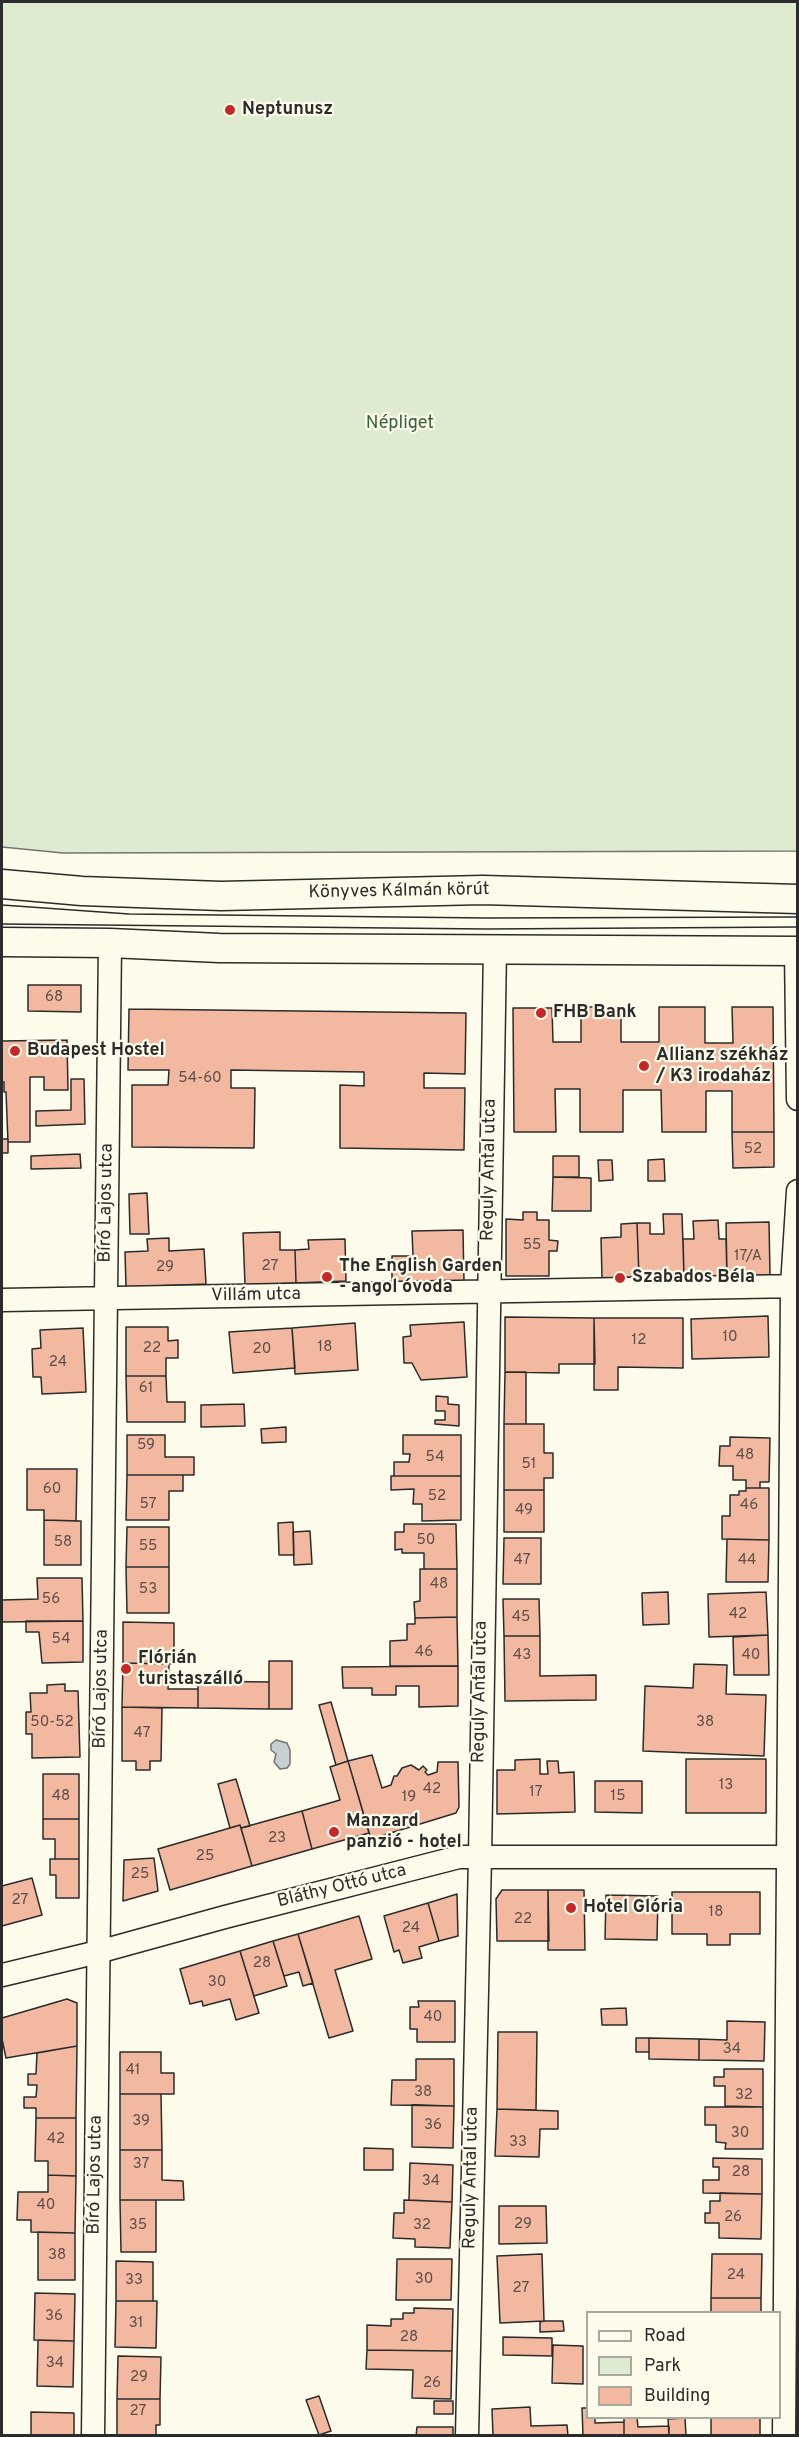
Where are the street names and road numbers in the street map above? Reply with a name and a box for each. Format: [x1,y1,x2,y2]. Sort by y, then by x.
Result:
street label: Könyves Kálmán körút [308,880,490,904]
street label: Reguly Antal utca [478,1099,502,1241]
street label: Bíró Lajos utca [95,1143,119,1263]
street label: Villám utca [211,1284,301,1308]
street label: Reguly Antal utca [469,1621,493,1763]
street label: Bíró Lajos utca [90,1629,114,1749]
street label: Bláthy Ottó utca [275,1861,409,1913]
street label: Reguly Antal utca [460,2107,484,2249]
street label: Bíró Lajos utca [84,2115,108,2235]

